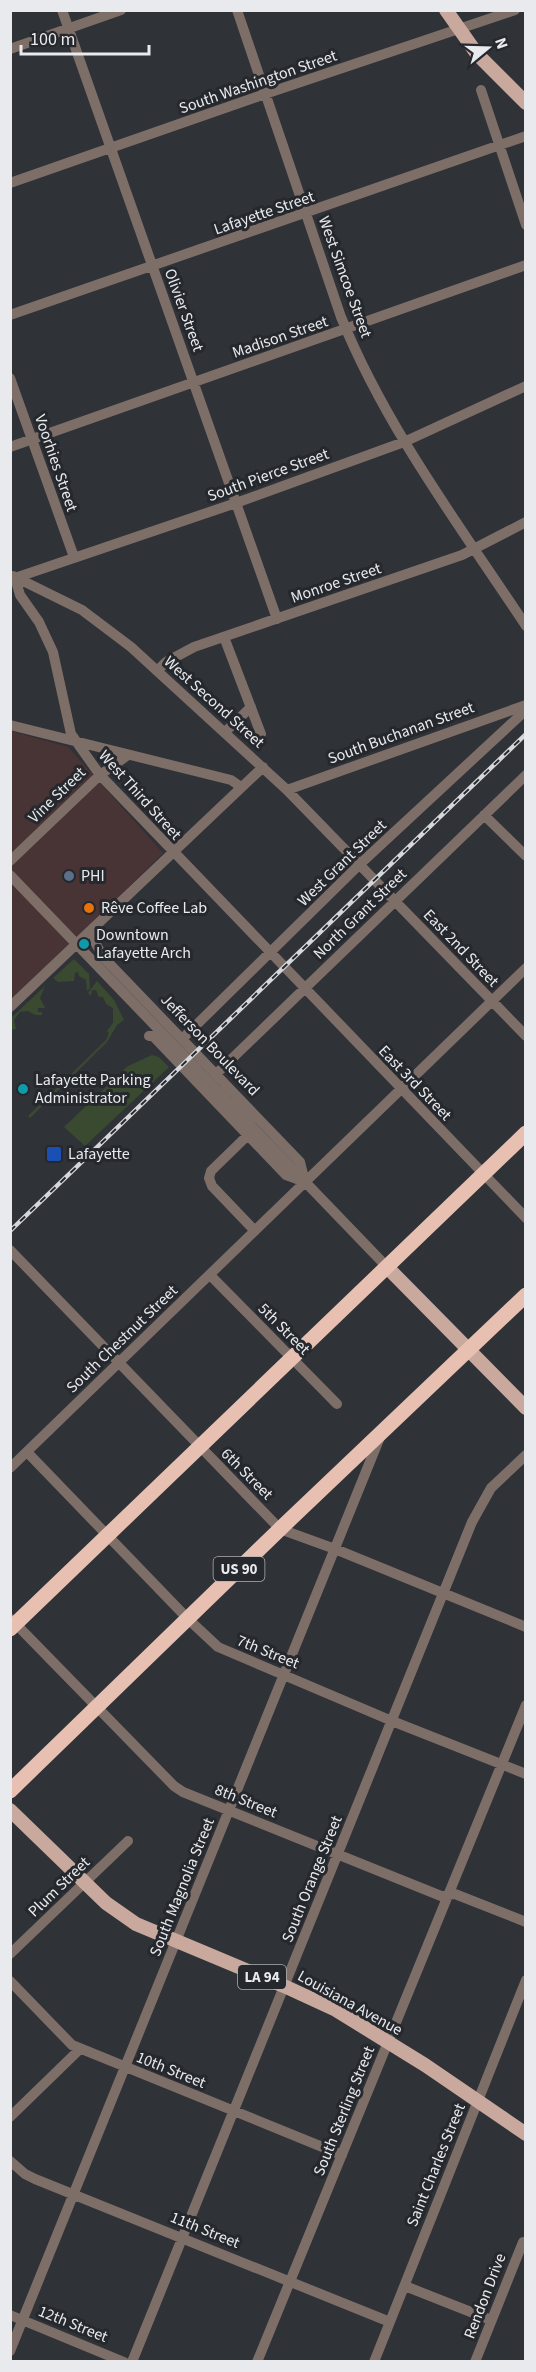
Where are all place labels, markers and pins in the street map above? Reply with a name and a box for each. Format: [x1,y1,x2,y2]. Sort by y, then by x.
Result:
place label: PHI [81,865,105,887]
marker: PHI [62,869,76,883]
place label: Rêve Coffee Lab [101,897,207,919]
marker: Rêve Coffee Lab [82,901,96,915]
place label: Downtown Lafayette Arch [96,924,191,964]
marker: Downtown Lafayette Arch [77,937,91,951]
place label: Lafayette Parking Administrator [35,1069,151,1109]
marker: Lafayette Parking Administrator [16,1082,30,1096]
place label: Lafayette [68,1143,130,1165]
marker: Lafayette [45,1145,63,1163]

